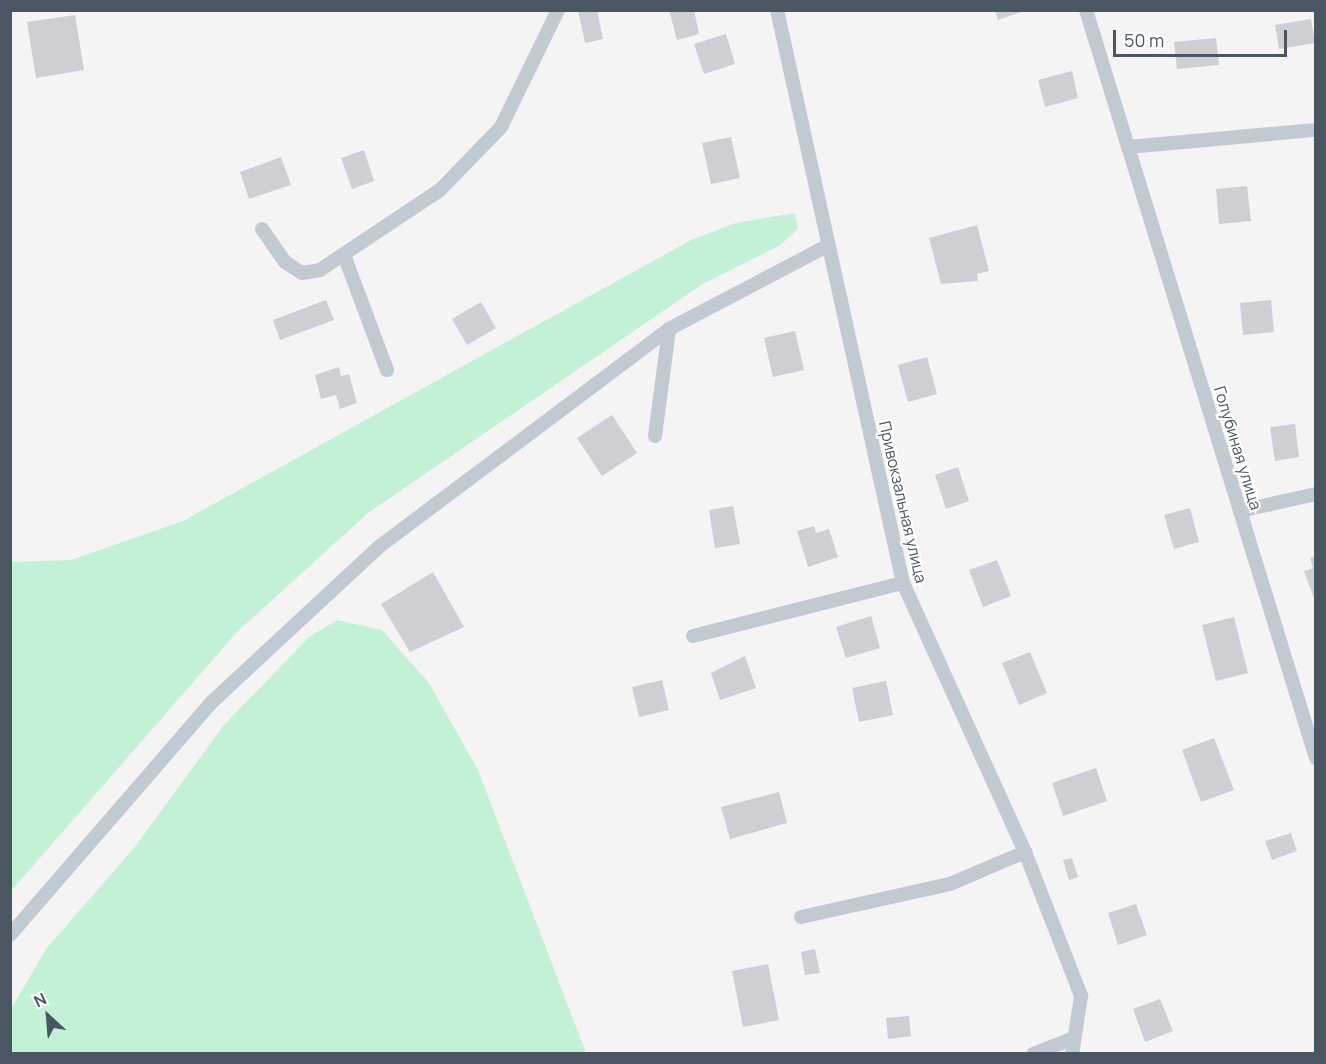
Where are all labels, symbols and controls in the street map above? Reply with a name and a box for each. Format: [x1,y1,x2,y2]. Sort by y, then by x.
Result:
scale bar [1116,18,1290,56]
text: 50 m [1124,28,1164,52]
street label: Голубиная улица [1210,384,1266,512]
street label: Привокзальная улица [875,419,931,585]
north arrow [18,986,78,1046]
text: N [30,987,50,1012]

